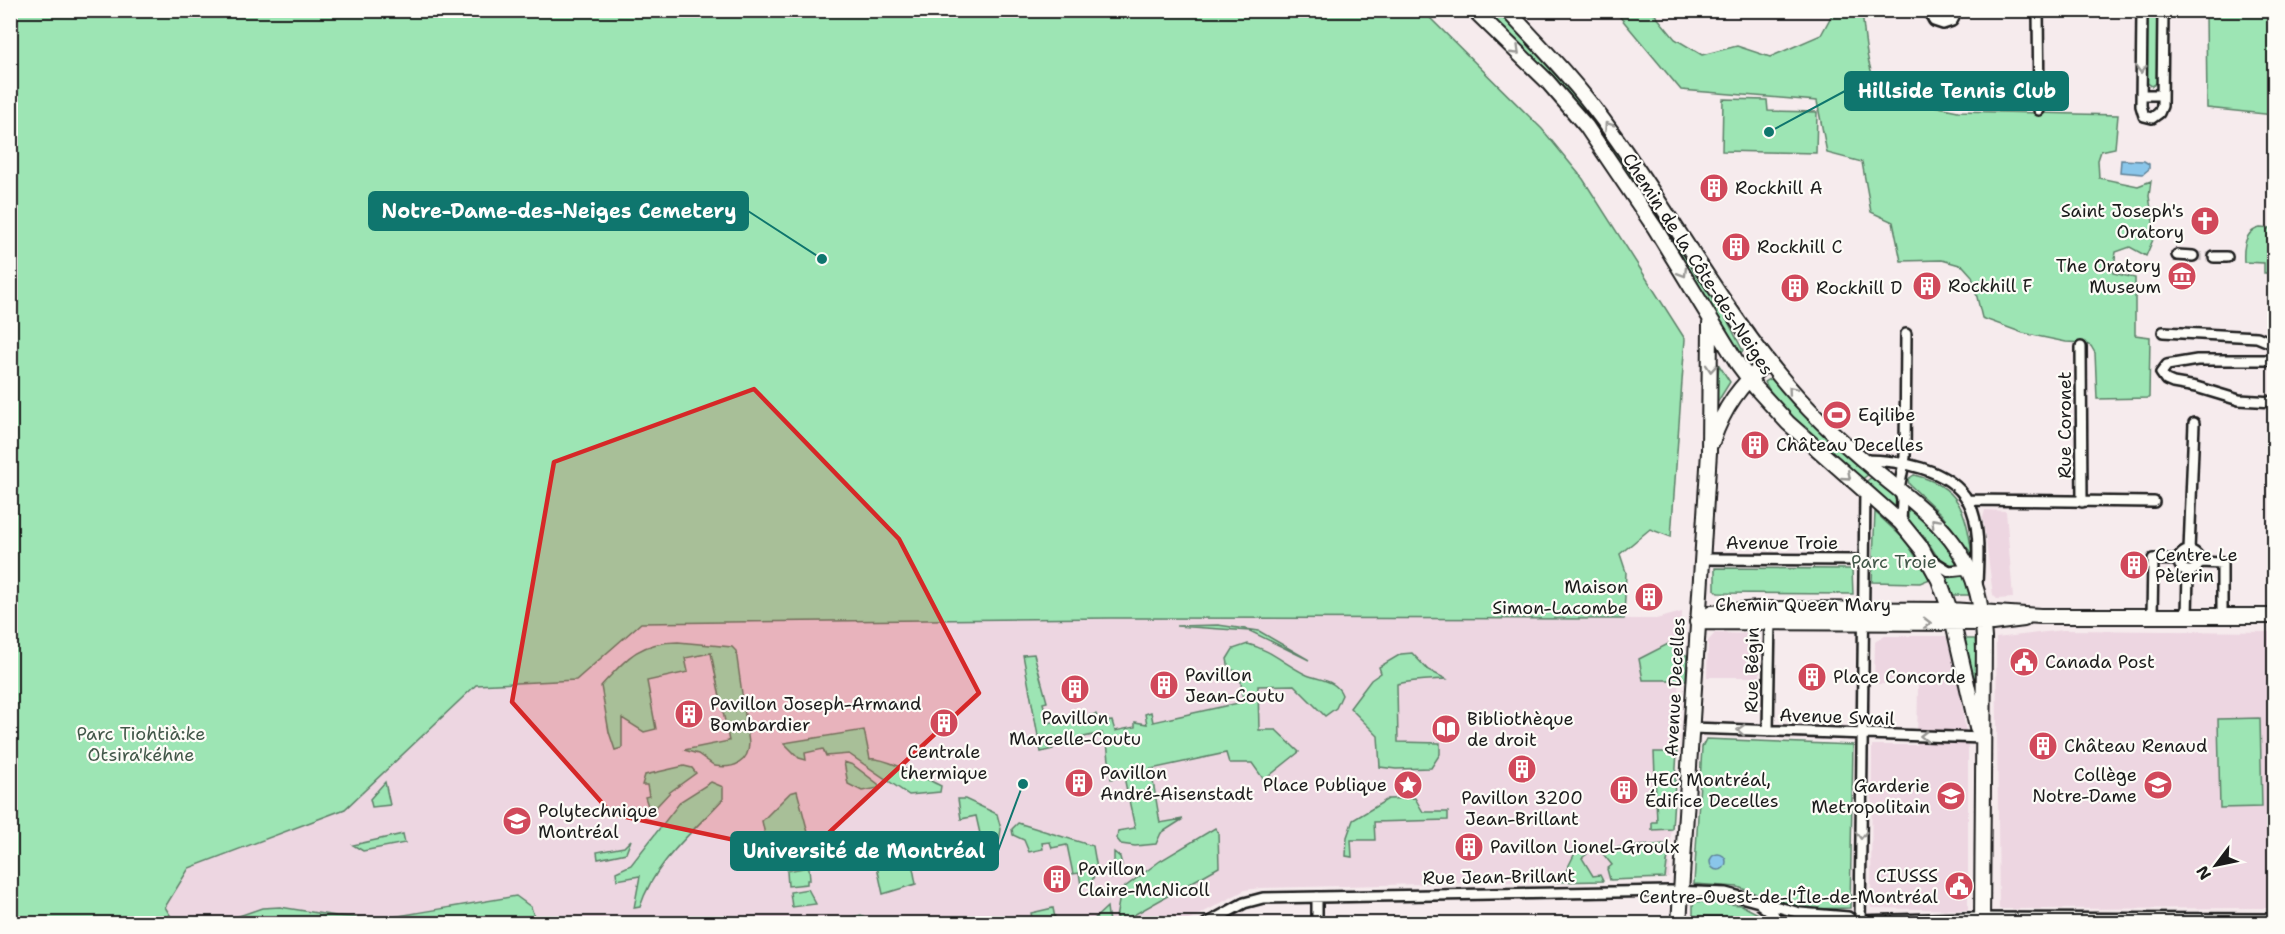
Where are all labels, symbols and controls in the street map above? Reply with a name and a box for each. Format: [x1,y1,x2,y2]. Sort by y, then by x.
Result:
one-way arrow [1509,44,1520,55]
one-way arrow [2135,64,2147,73]
callout: Hillside Tennis Club [1845,72,2068,110]
text: Hillside Tennis Club [1858,78,2056,104]
one-way arrow [1604,122,1615,133]
street label: Chemin de la Côte-des-Neiges [1617,148,1779,380]
building icon: Rockhill A [1698,172,1730,204]
place label: Rockhill A [1735,176,1822,200]
callout: Notre-Dame-des-Neiges Cemetery [369,192,748,230]
text: Notre-Dame-des-Neiges Cemetery [382,198,736,224]
place label: Saint Joseph's Oratory [2061,199,2184,244]
church icon: Saint Joseph's Oratory [2189,205,2221,237]
building icon: Rockhill C [1720,231,1752,263]
place label: Rockhill C [1757,235,1842,259]
place label: The Oratory Museum [2056,254,2161,299]
museum icon: The Oratory Museum [2166,260,2198,292]
one-way arrow [1676,267,1687,277]
building icon: Rockhill F [1911,270,1943,302]
building icon: Rockhill D [1779,272,1811,304]
place label: Rockhill F [1948,274,2033,298]
place label: Rockhill D [1816,276,1902,300]
one-way arrow [1704,363,1717,372]
street label: Rue Coronet [2053,371,2077,479]
one-way arrow [1788,386,1799,397]
sports icon: Eqilibe [1821,399,1853,431]
place label: Eqilibe [1858,403,1915,427]
building icon: Château Decelles [1739,429,1771,461]
place label: Château Decelles [1776,433,1924,457]
one-way arrow [1840,469,1851,480]
one-way arrow [1931,518,1942,529]
street label: Avenue Troie [1726,531,1838,555]
place label: Centre Le Pèlerin [2155,543,2238,588]
building icon: Centre Le Pèlerin [2118,549,2150,581]
park label: Parc Troie [1851,550,1937,574]
place label: Maison Simon-Lacombe [1492,575,1628,620]
building icon: Maison Simon-Lacombe [1633,581,1665,613]
street label: Chemin Queen Mary [1715,593,1891,617]
street label: Avenue Decelles [1659,617,1691,757]
one-way arrow [1923,617,1932,629]
street label: Rue Bégin [1739,627,1765,713]
public building icon: Canada Post [2008,646,2040,678]
place label: Canada Post [2045,650,2155,674]
building icon: Place Concorde [1796,661,1828,693]
place label: Pavillon Jean-Coutu [1185,663,1285,708]
place label: Place Concorde [1833,665,1966,689]
building icon: Pavillon Jean-Coutu [1148,669,1180,701]
building icon: Pavillon Marcelle-Coutu [1059,673,1091,705]
place label: Pavillon Joseph-Armand Bombardier [710,692,921,737]
building icon: Pavillon Joseph-Armand Bombardier [673,698,705,730]
street label: Avenue Swail [1779,703,1896,731]
place label: Pavillon Marcelle-Coutu [1009,706,1141,751]
building icon: Centrale thermique [928,707,960,739]
place label: Bibliothèque de droit [1467,707,1574,752]
library icon: Bibliothèque de droit [1430,713,1462,745]
park label: Parc Tiohtià:ke Otsira'kéhne [77,722,205,767]
one-way arrow [1736,724,1745,737]
one-way arrow [1920,730,1929,743]
building icon: Château Renaud [2027,730,2059,762]
place label: Château Renaud [2064,734,2207,758]
place label: Centrale thermique [900,740,988,785]
building icon: Pavillon 3200 Jean-Brillant [1506,753,1538,785]
place label: Pavillon André-Aisenstadt [1100,761,1254,806]
place label: Collège Notre-Dame [2032,763,2137,808]
building icon: Pavillon André-Aisenstadt [1063,767,1095,799]
place label: HEC Montréal, Édifice Decelles [1645,768,1779,813]
place icon: Place Publique [1392,769,1424,801]
school or university icon: Collège Notre-Dame [2142,769,2174,801]
place label: Place Publique [1263,773,1387,797]
building icon: HEC Montréal, Édifice Decelles [1608,774,1640,806]
place label: Garderie Metropolitain [1811,774,1930,819]
school or university icon: Garderie Metropolitain [1935,780,1967,812]
place label: Pavillon 3200 Jean-Brillant [1461,786,1583,831]
place label: Polytechnique Montréal [538,799,658,844]
school or university icon: Polytechnique Montréal [501,805,533,837]
building icon: Pavillon Lionel-Groulx [1453,831,1485,863]
one-way arrow [1855,831,1867,840]
callout: Université de Montréal [731,832,998,870]
place label: Pavillon Lionel-Groulx [1490,835,1679,859]
north arrow [2186,835,2246,895]
text: Université de Montréal [743,838,985,864]
place label: Pavillon Claire-McNicoll [1078,857,1210,902]
text: N [2191,862,2216,884]
building icon: Pavillon Claire-McNicoll [1041,863,1073,895]
street label: Rue Jean-Brillant [1423,864,1576,890]
place label: CIUSSS Centre-Ouest-de-l'Île-de-Montréal [1639,864,1939,909]
public building icon: CIUSSS Centre-Ouest-de-l'Île-de-Montréal [1943,870,1975,902]

